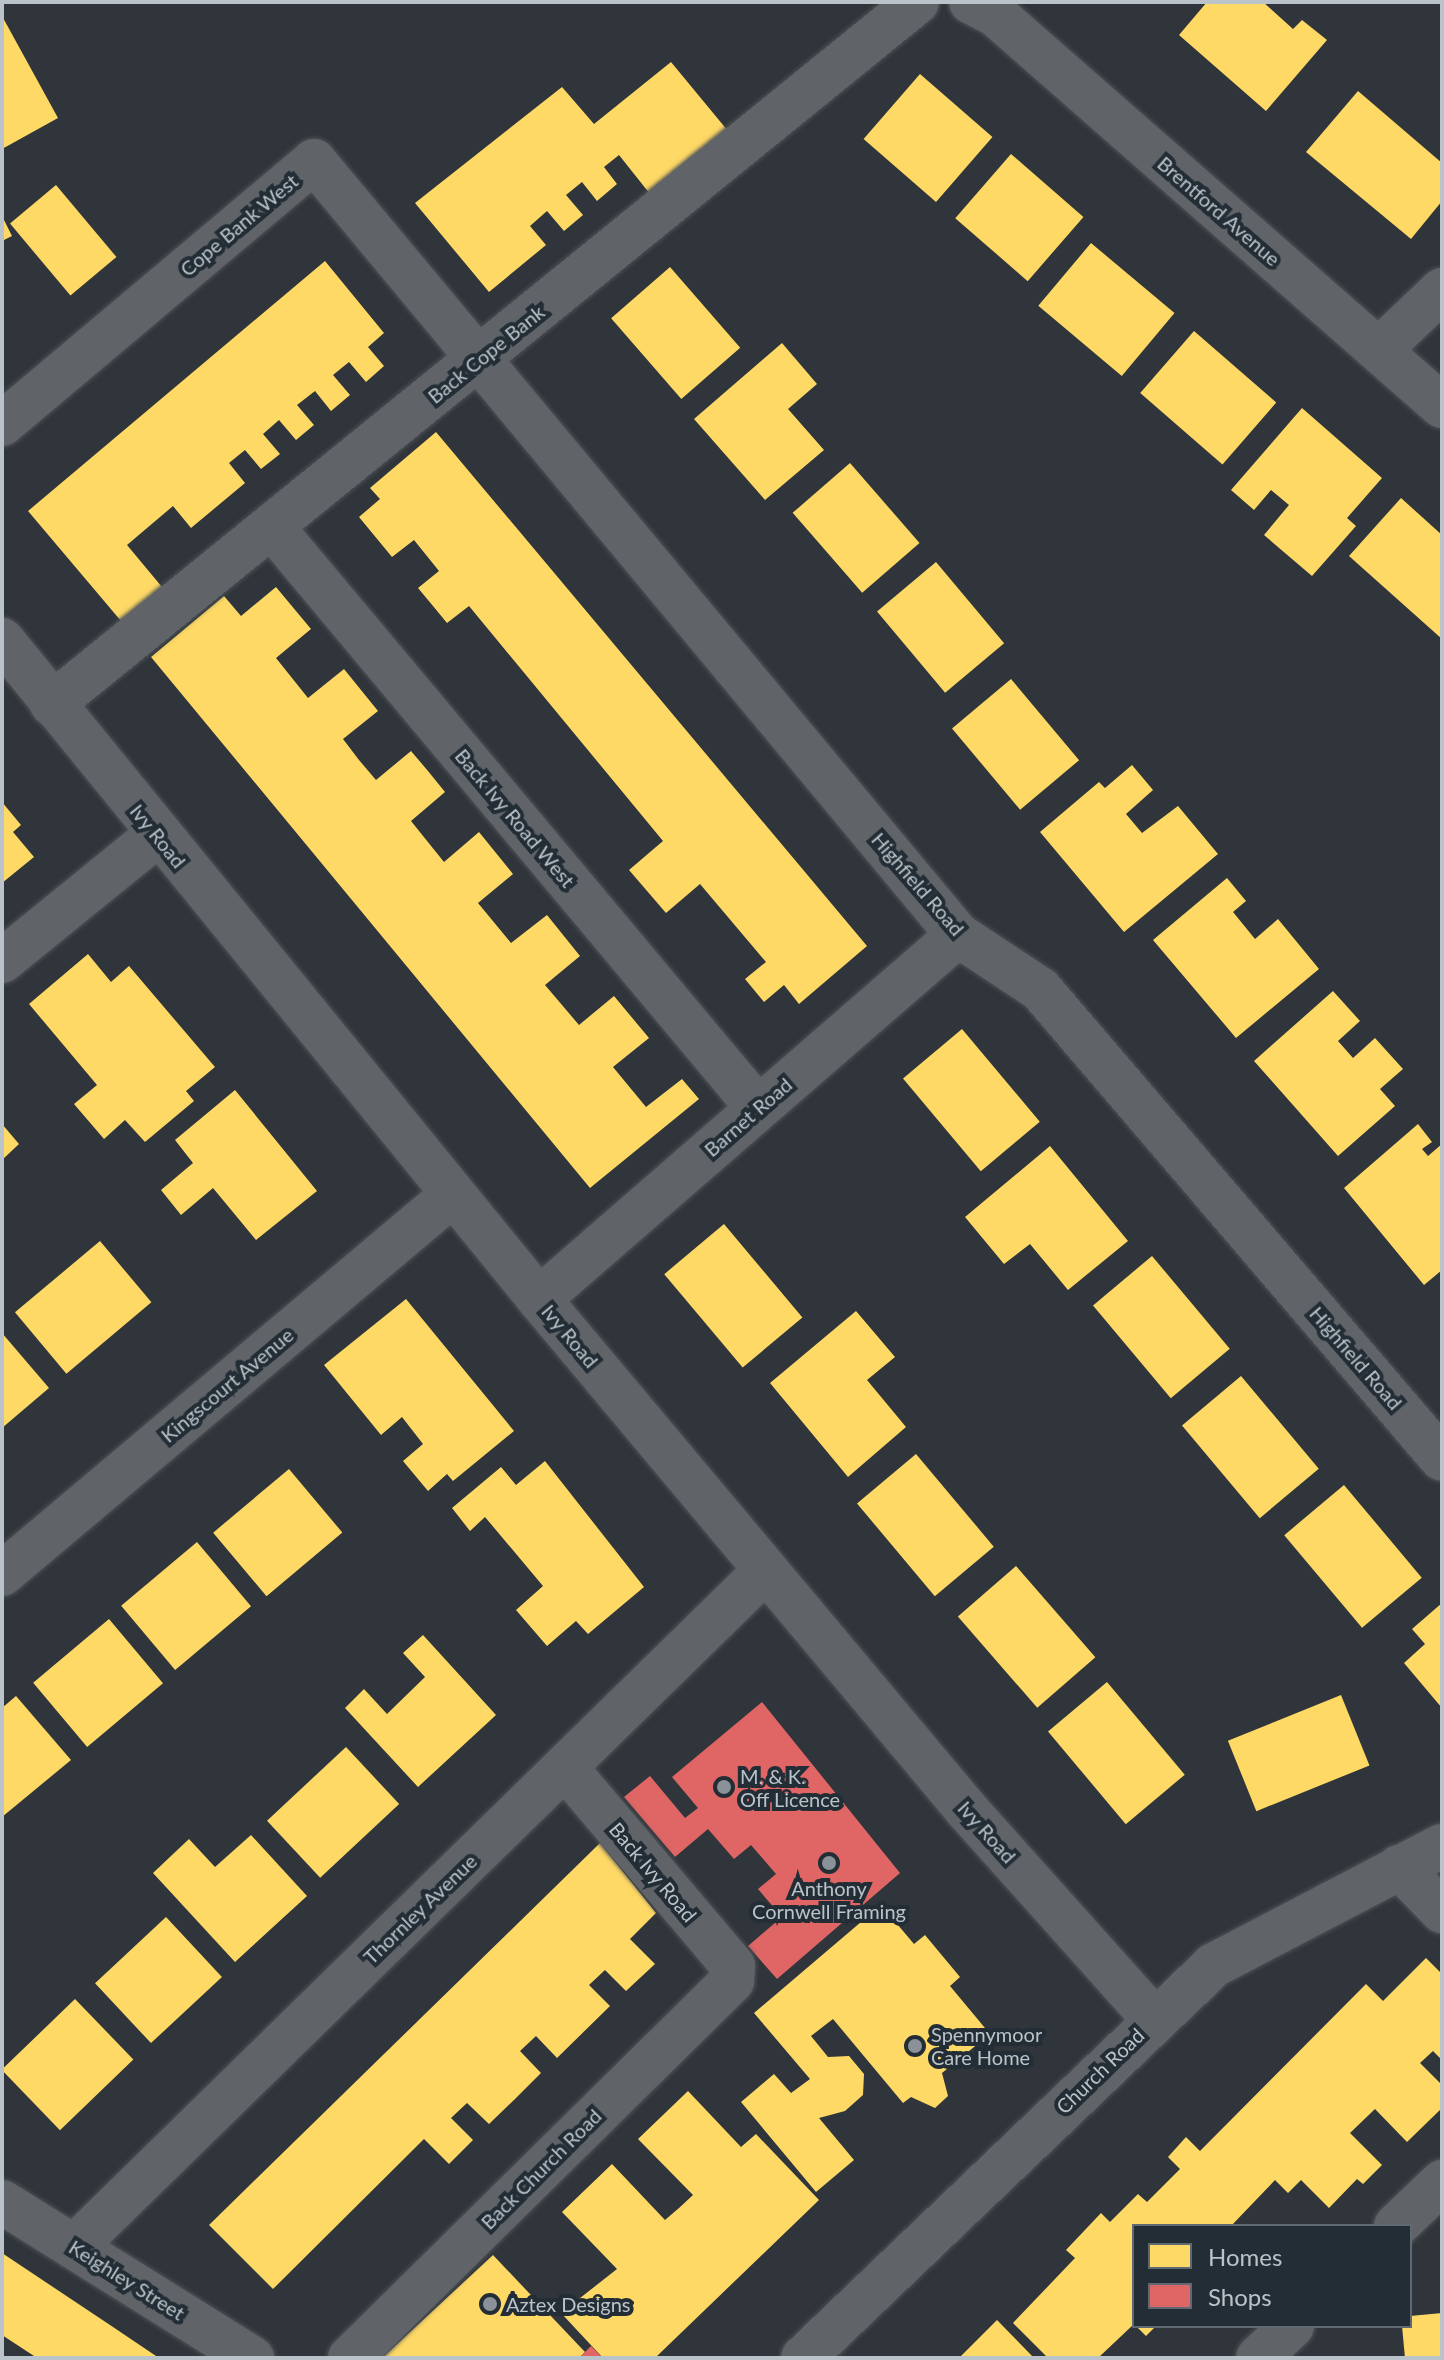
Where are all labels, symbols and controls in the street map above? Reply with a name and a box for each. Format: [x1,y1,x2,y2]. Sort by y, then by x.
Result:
street label: Brentford Avenue [1153,151,1285,271]
street label: Cope Bank West [175,169,303,281]
street label: Back Cope Bank [423,300,549,408]
street label: Back Ivy Road West [450,744,580,892]
street label: Ivy Road [125,799,191,873]
street label: Highfield Road [867,828,969,940]
street label: Barnet Road [699,1072,797,1162]
street label: Ivy Road [537,1299,603,1373]
street label: Highfield Road [1305,1302,1407,1414]
street label: Kingscourt Avenue [156,1322,298,1448]
place label: M. & K. Off Licence [740,1764,840,1811]
marker: M. & K. Off Licence [715,1778,733,1796]
street label: Ivy Road [953,1796,1021,1868]
street label: Back Ivy Road [604,1817,702,1927]
street label: Thornley Avenue [358,1849,482,1969]
marker: Anthony Cornwell Framing [820,1854,838,1872]
place label: Anthony Cornwell Framing [752,1876,906,1923]
place label: Spennymoor Care Home [931,2022,1042,2069]
street label: Church Road [1051,2023,1149,2119]
marker: Spennymoor Care Home [906,2037,924,2055]
street label: Back Church Road [476,2104,606,2234]
legend [1132,2224,1412,2328]
street label: Keighley Street [64,2235,190,2325]
text: Homes [1208,2242,1282,2271]
text: Shops [1208,2282,1272,2311]
place label: Aztex Designs [506,2292,631,2316]
marker: Aztex Designs [481,2295,499,2313]

